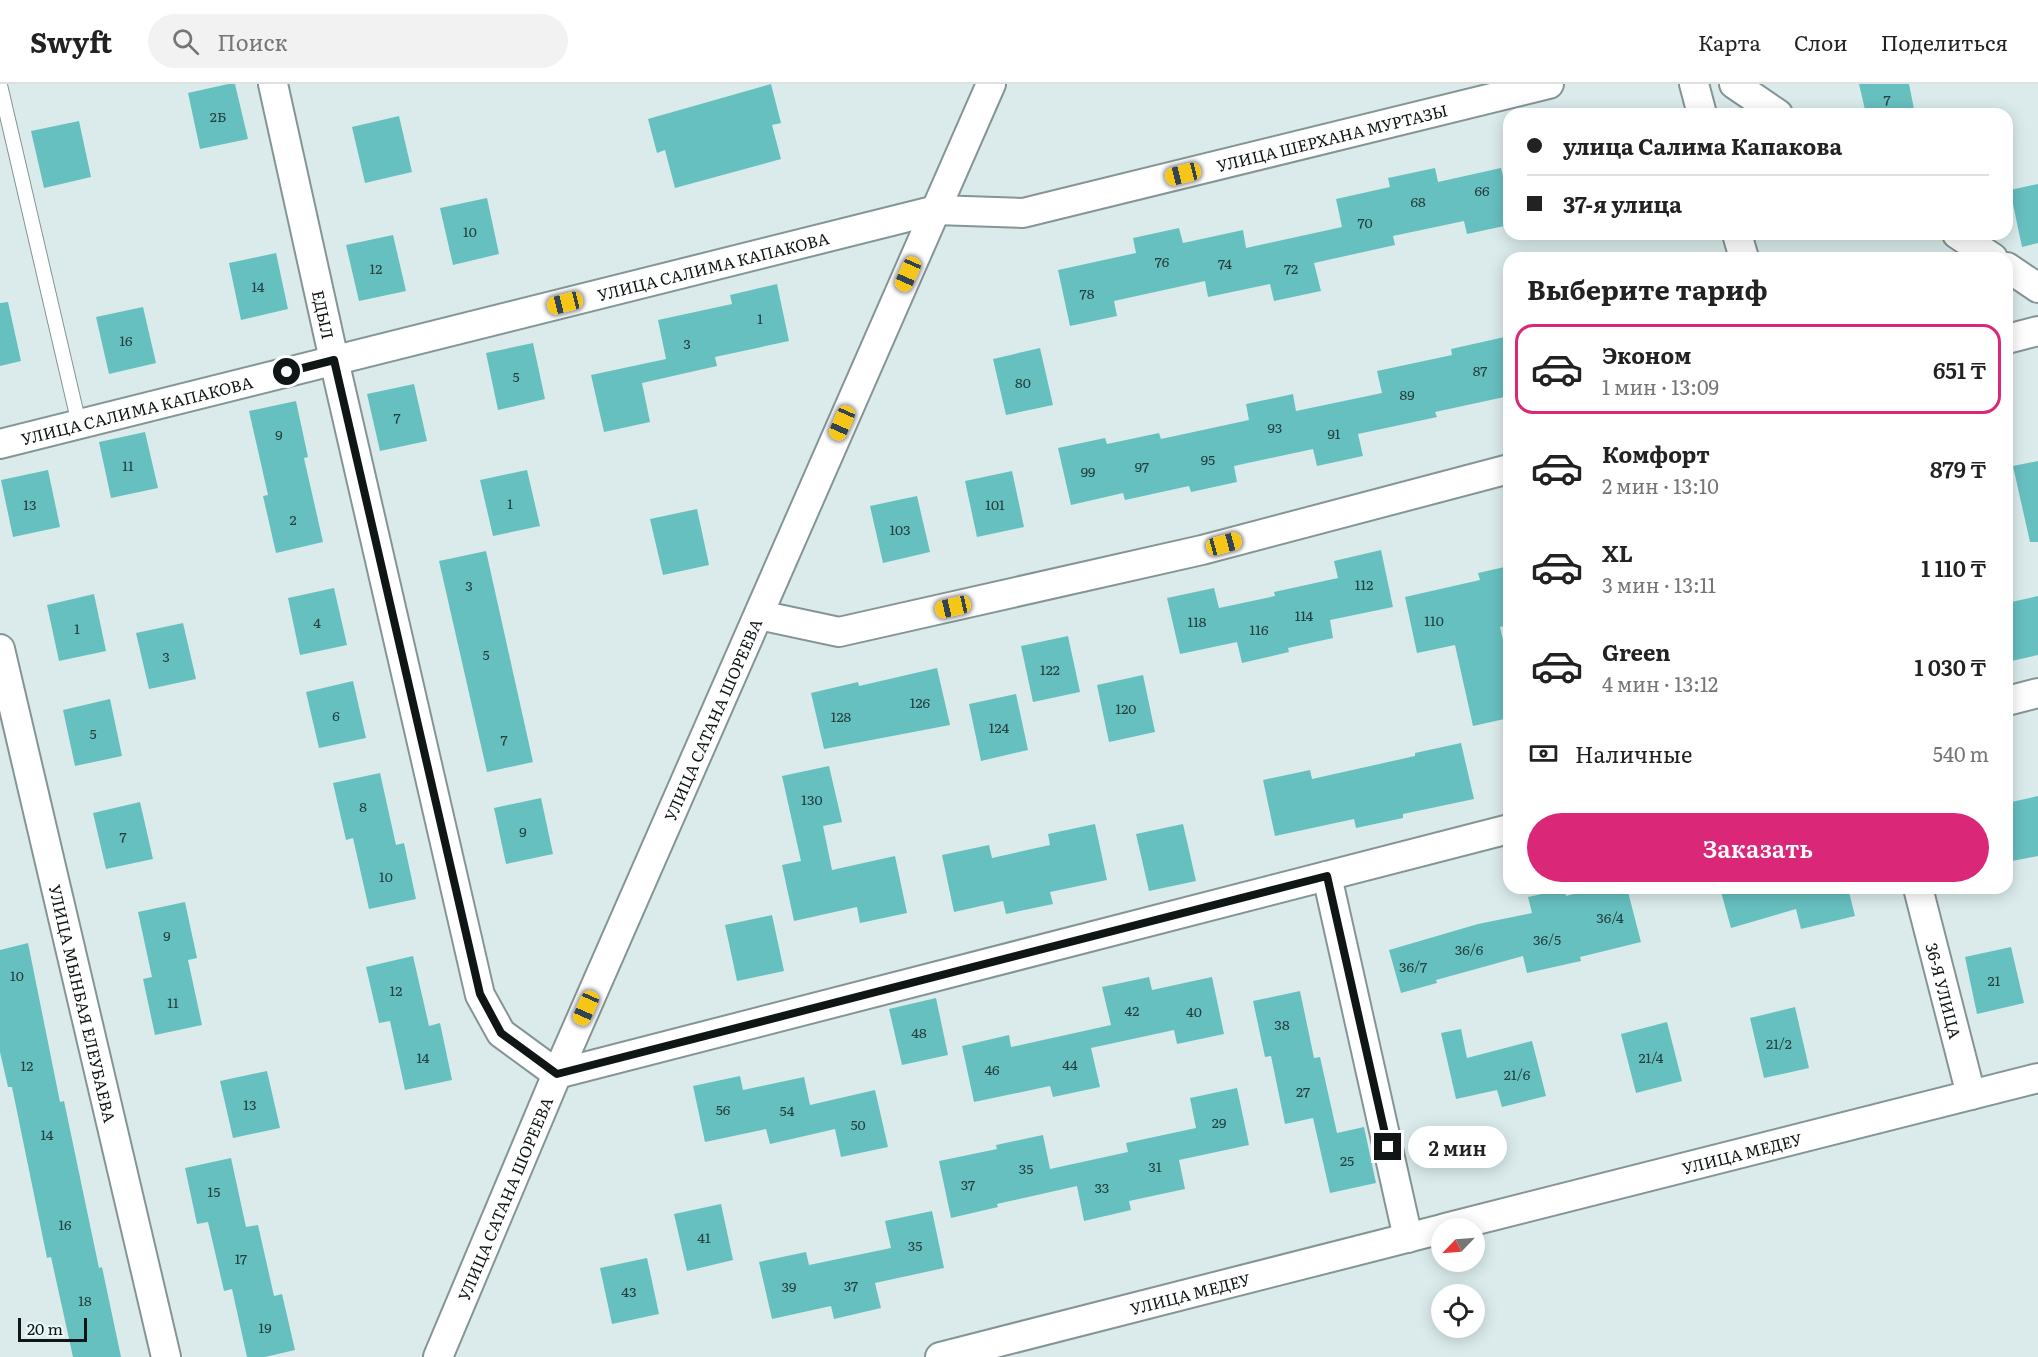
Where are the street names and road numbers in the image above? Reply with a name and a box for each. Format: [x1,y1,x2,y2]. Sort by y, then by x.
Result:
street label: УЛИЦА ШЕРХАНА МУРТАЗЫ [1214,97,1450,177]
street label: УЛИЦА САЛИМА КАПАКОВА [595,225,832,306]
street label: ЕДЫЛ [307,288,341,341]
street label: УЛИЦА САЛИМА КАПАКОВА [18,369,255,450]
street label: УЛИЦА САТАНА ШОРЕЕВА [657,614,767,825]
street label: УЛИЦА МЫНБАЯ ЕЛЕУБАЕВА [44,882,123,1125]
street label: 36-Я УЛИЦА [1920,940,1968,1041]
street label: УЛИЦА САТАНА ШОРЕЕВА [451,1093,558,1304]
street label: УЛИЦА МЕДЕУ [1679,1126,1804,1180]
street label: УЛИЦА МЕДЕУ [1128,1266,1253,1320]

